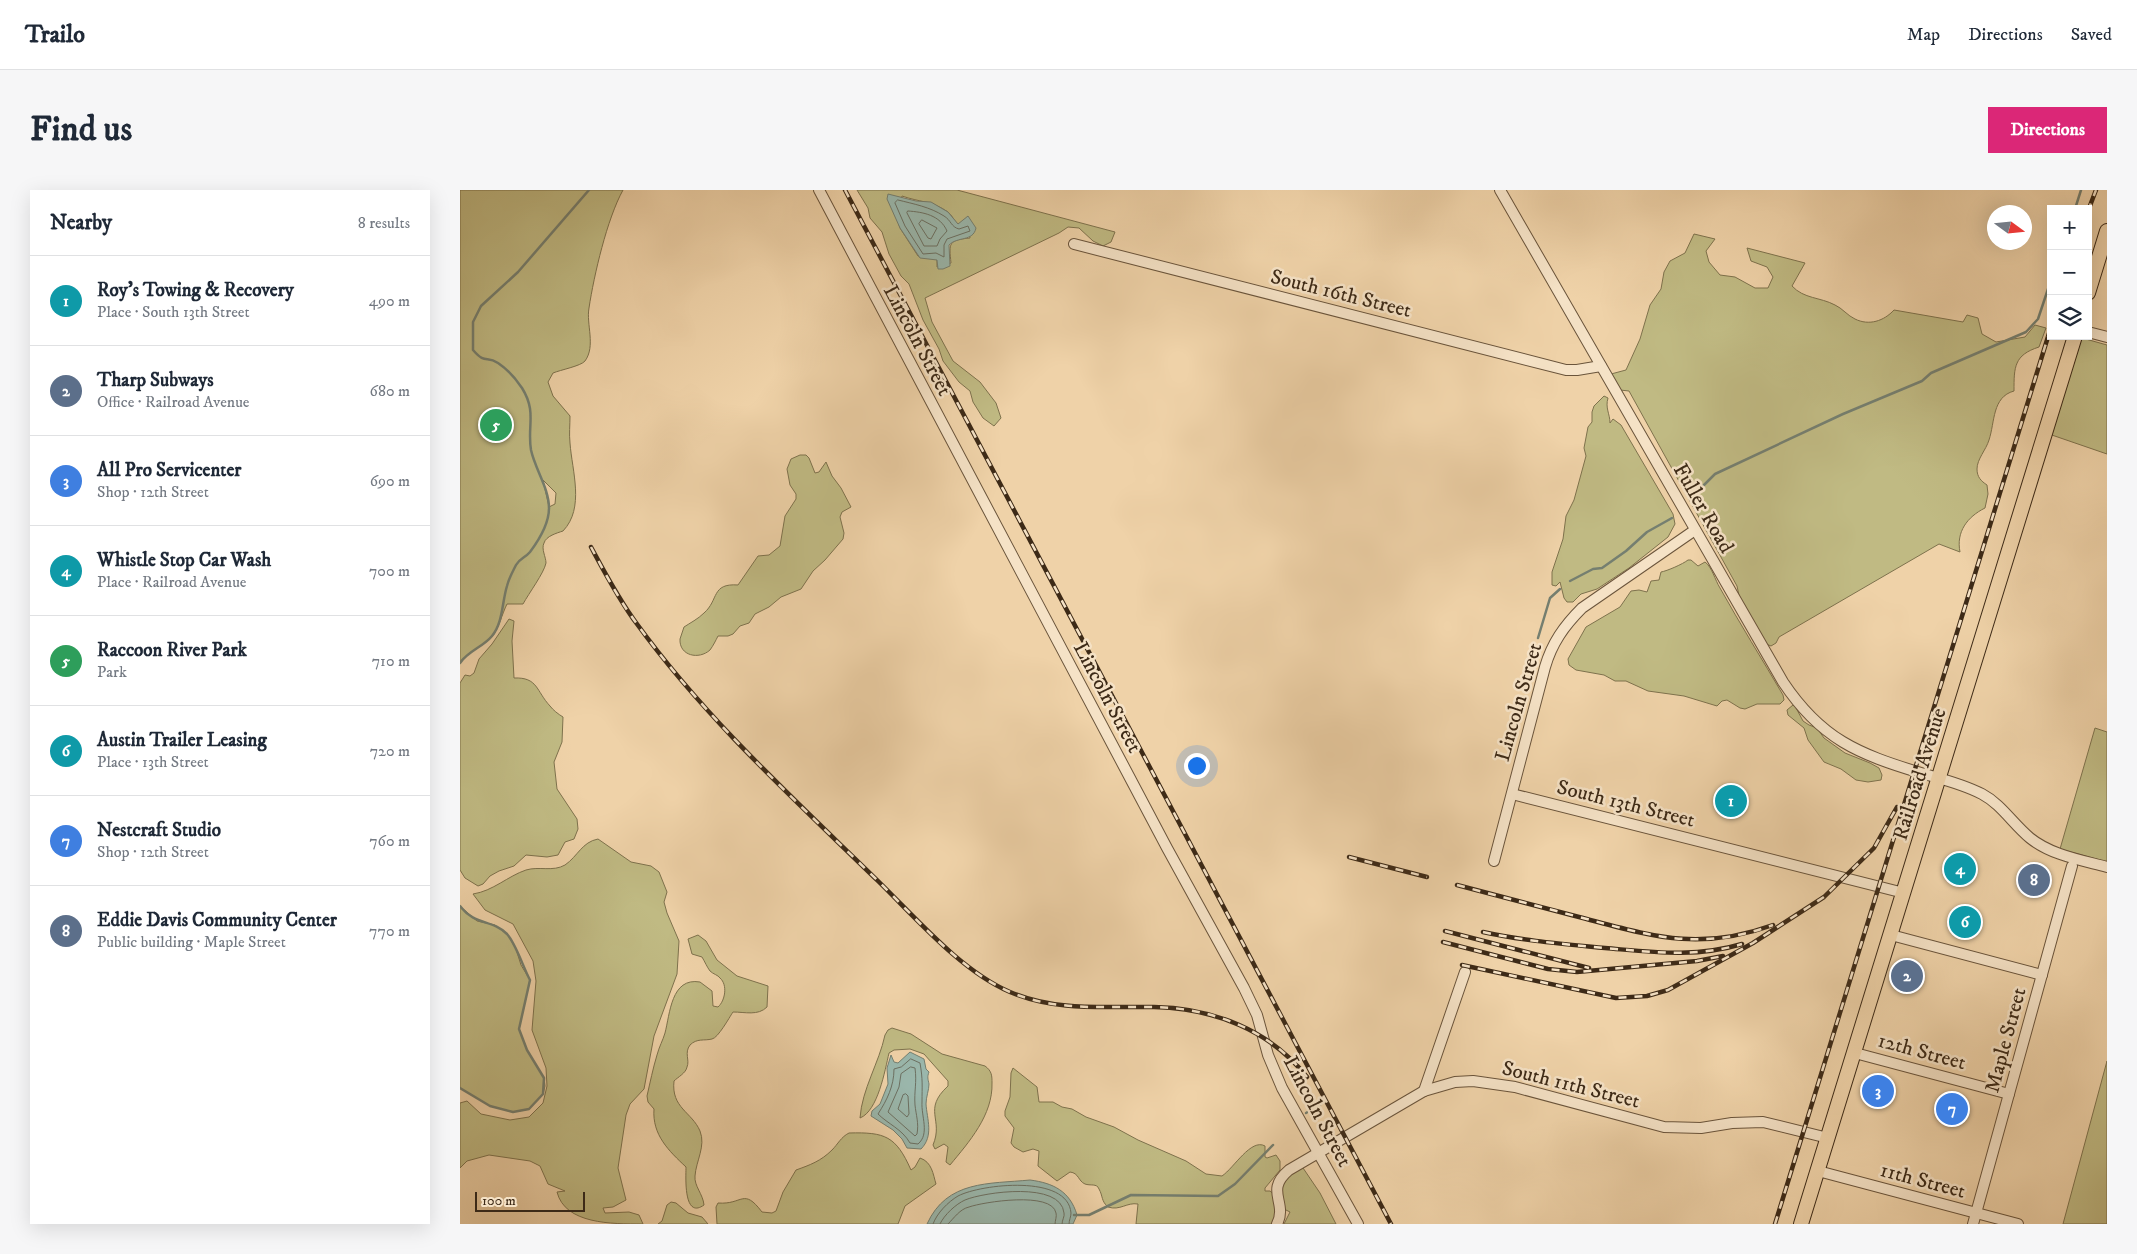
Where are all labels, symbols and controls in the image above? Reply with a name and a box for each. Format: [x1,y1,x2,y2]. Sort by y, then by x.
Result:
text: Trailo [25,20,85,50]
text: Map [1907,24,1940,46]
text: Directions [1968,24,2043,46]
text: Saved [2071,24,2112,46]
button: Directions [1988,107,2107,153]
text: Find us [30,108,132,152]
north arrow [1987,205,2032,250]
map controls [2047,205,2092,340]
button: + [2047,205,2092,250]
text: Nearby [50,210,112,236]
text: 8 results [358,213,410,233]
button: − [2047,250,2092,295]
street label: South 16th Street [1268,264,1414,324]
text: Roy's Towing & Recovery [97,279,294,302]
street label: Lincoln Street [877,280,957,401]
text: 1 [63,291,69,311]
text: 490 m [369,291,410,311]
button: layers [2047,295,2092,340]
text: Place · South 13th Street [97,302,250,322]
text: Tharp Subways [97,369,214,392]
text: 2 [62,381,70,401]
text: 680 m [370,381,410,401]
text: Office · Railroad Avenue [97,392,249,412]
pin: 5 [480,406,512,444]
text: All Pro Servicenter [97,459,241,482]
street label: Fuller Road [1667,459,1740,559]
text: 3 [63,471,69,491]
text: 690 m [370,471,410,491]
text: Shop · 12th Street [97,482,209,502]
text: Whistle Stop Car Wash [97,549,271,572]
text: 4 [61,561,71,581]
text: 700 m [369,561,410,581]
text: Place · Railroad Avenue [97,572,247,592]
street label: Lincoln Street [1067,637,1147,758]
text: Raccoon River Park [97,639,247,662]
street label: Lincoln Street [1490,640,1548,765]
text: 5 [62,651,70,671]
text: 710 m [372,651,410,671]
text: Park [97,662,127,682]
street label: Railroad Avenue [1887,705,1953,844]
text: Austin Trailer Leasing [97,729,267,752]
text: 6 [62,741,70,761]
text: 720 m [370,741,410,761]
text: Place · 13th Street [97,752,209,772]
your location [1184,753,1210,779]
street label: South 13th Street [1554,774,1698,834]
pin: 1 [1715,782,1747,820]
text: Nestcraft Studio [97,819,221,842]
text: 7 [62,831,70,851]
text: 760 m [369,831,410,851]
text: Shop · 12th Street [97,842,209,862]
pin: 4 [1944,850,1976,888]
pin: 8 [2018,861,2050,899]
pin: 6 [1949,903,1981,941]
text: Eddie Davis Community Center [97,909,337,932]
text: 8 [62,921,70,941]
text: 770 m [369,921,410,941]
text: Public building · Maple Street [97,932,286,952]
pin: 2 [1891,957,1923,995]
street label: Maple Street [1979,985,2033,1096]
street label: 12th Street [1875,1028,1969,1076]
street label: Lincoln Street [1277,1051,1357,1172]
street label: South 11th Street [1499,1055,1643,1115]
pin: 3 [1862,1072,1894,1110]
pin: 7 [1936,1090,1968,1128]
street label: 11th Street [1877,1157,1969,1205]
scale bar [475,1189,585,1212]
text: 100 m [482,1192,516,1210]

